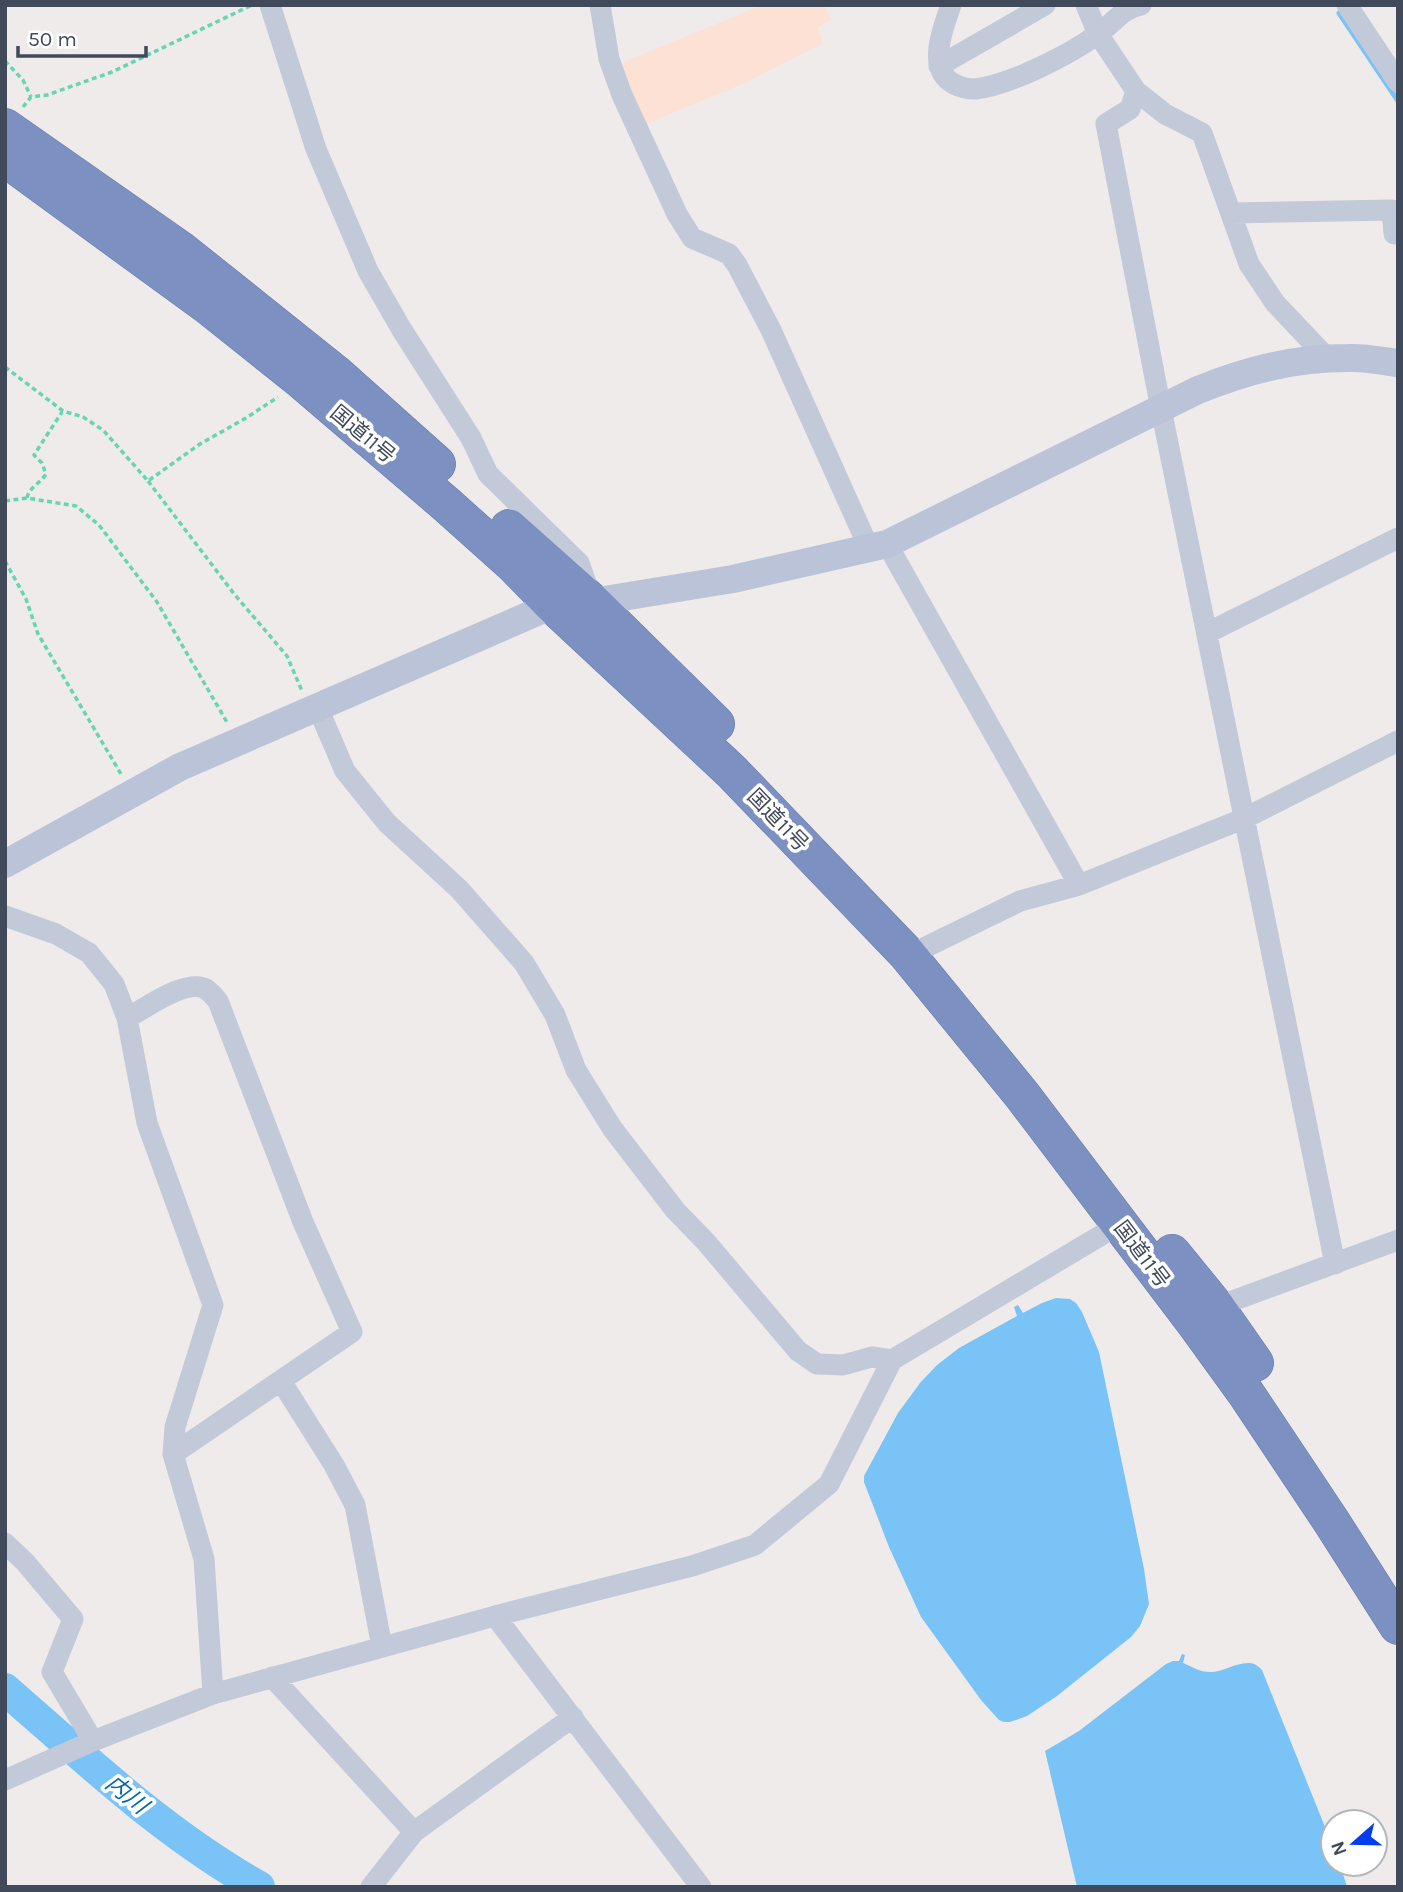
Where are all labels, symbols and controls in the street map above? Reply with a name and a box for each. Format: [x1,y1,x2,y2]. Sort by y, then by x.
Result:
scale bar [18,14,145,58]
text: 50 m [28,27,77,51]
street label: 国道11号 [326,400,400,468]
street label: 国道11号 [743,784,813,856]
street label: 国道11号 [1109,1216,1175,1292]
water label: 内川 [100,1769,155,1821]
north arrow [1319,1808,1389,1878]
text: N [1326,1838,1352,1859]

